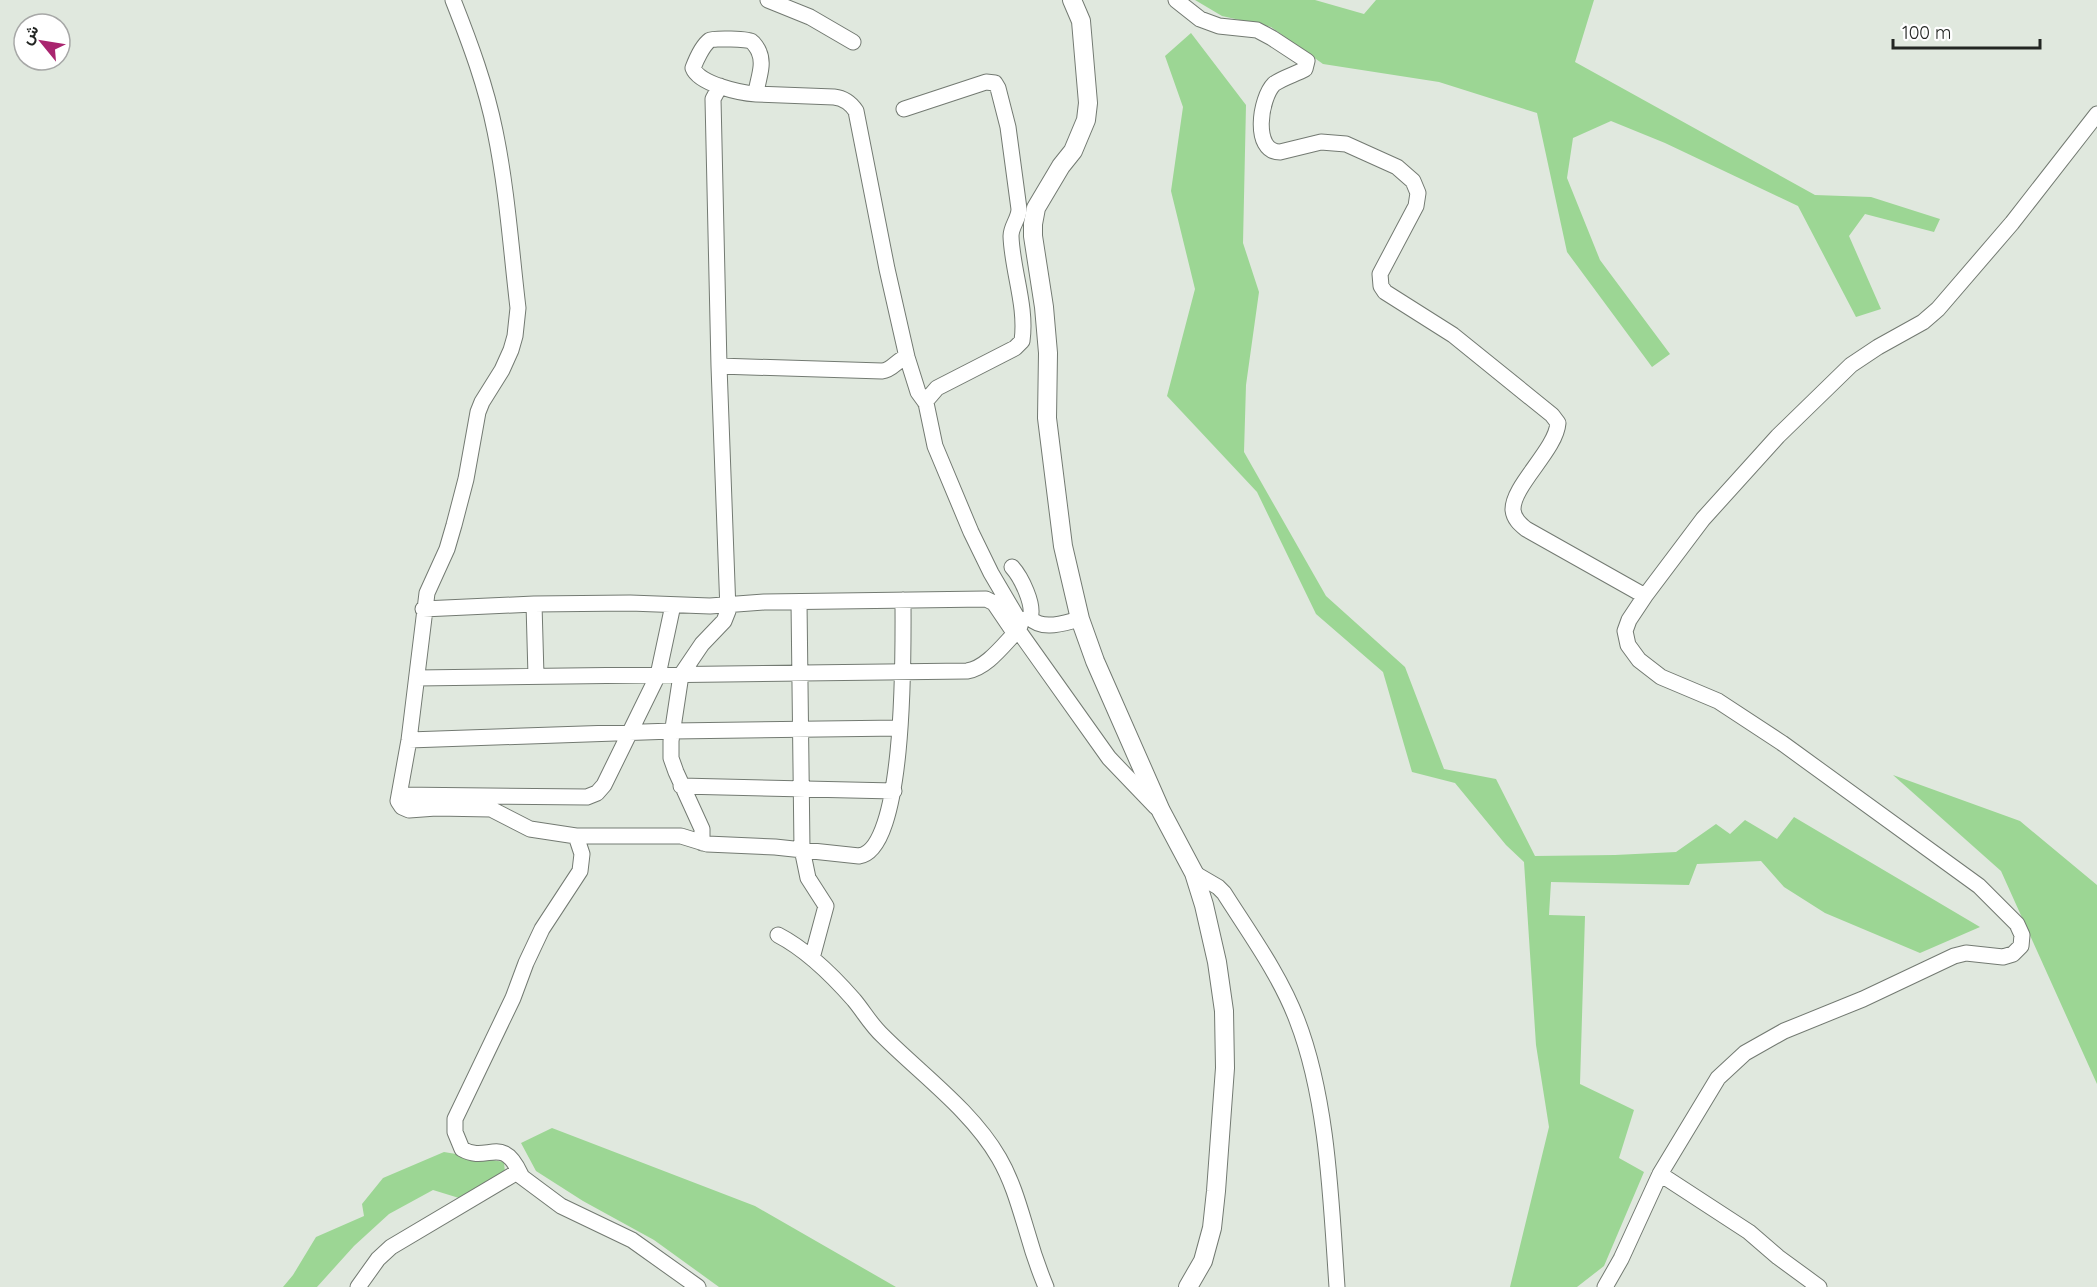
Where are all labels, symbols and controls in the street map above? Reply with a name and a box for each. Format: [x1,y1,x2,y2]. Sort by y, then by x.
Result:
north arrow [12,12,72,72]
scale bar [1893,12,2040,50]
text: ش [16,21,42,48]
text: 100 m [1902,21,1951,44]

